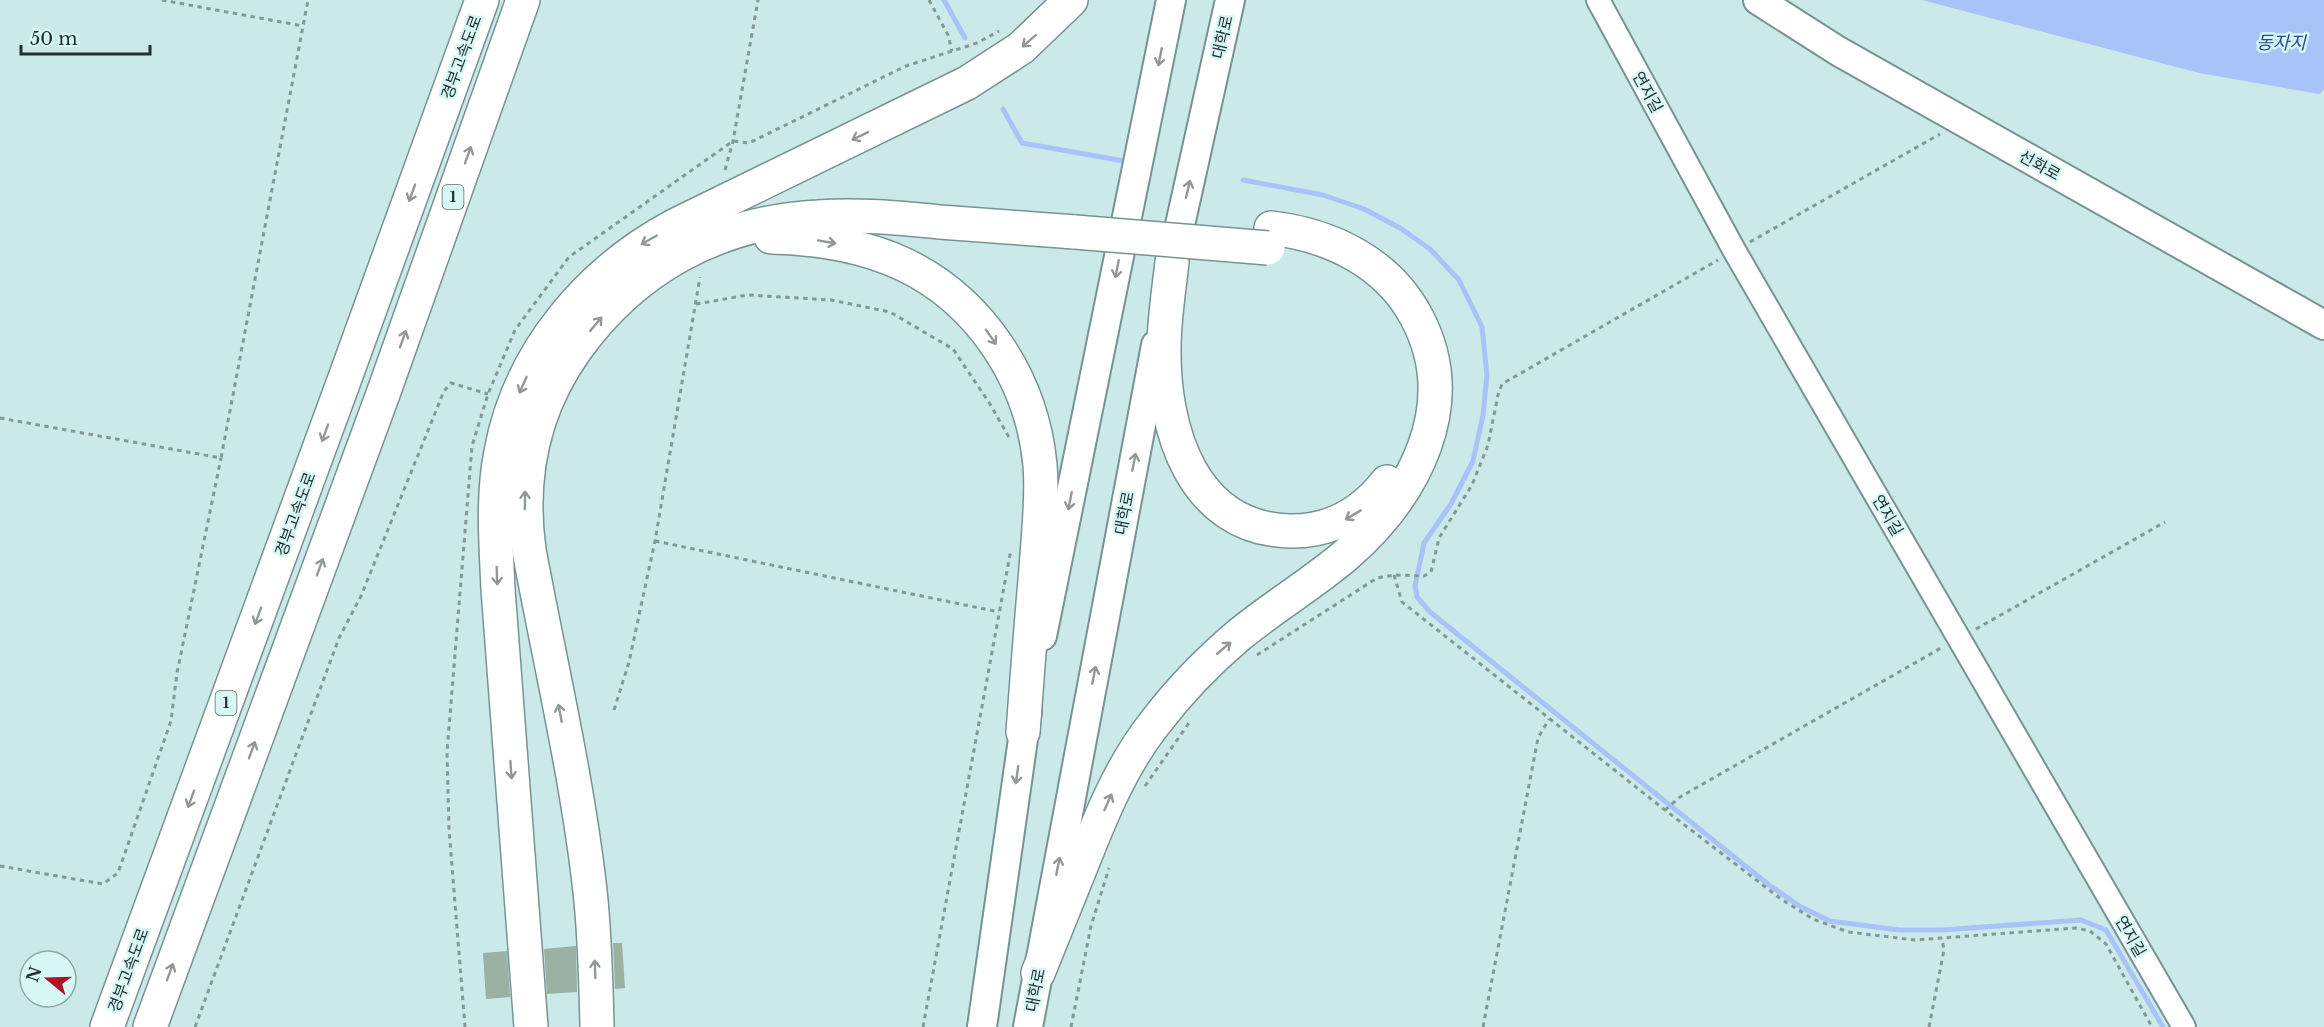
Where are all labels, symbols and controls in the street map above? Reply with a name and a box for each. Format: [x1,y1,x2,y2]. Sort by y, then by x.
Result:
street label: 경부고속도로 [436,12,486,102]
street label: 대학로 [1207,13,1237,61]
scale bar [21,18,150,56]
text: 50 m [30,28,78,50]
water label: 동자지 [2256,32,2307,54]
one-way arrow [1021,34,1037,47]
one-way arrow [1153,48,1165,67]
street label: 연지길 [1629,68,1667,116]
one-way arrow [852,131,870,143]
one-way arrow [464,146,475,165]
street label: 선화로 [2016,146,2064,185]
one-way arrow [1183,180,1195,199]
one-way arrow [406,183,417,202]
road number: 1 [442,185,464,209]
one-way arrow [641,234,658,246]
one-way arrow [817,237,836,248]
one-way arrow [1111,259,1122,278]
one-way arrow [589,317,603,332]
one-way arrow [985,329,997,345]
one-way arrow [399,330,410,349]
one-way arrow [517,375,529,393]
one-way arrow [319,423,330,442]
one-way arrow [1129,453,1140,473]
street label: 경부고속도로 [270,469,320,559]
street label: 대학로 [1110,489,1138,537]
one-way arrow [519,491,531,511]
one-way arrow [1064,491,1075,511]
street label: 연지길 [1868,491,1908,539]
one-way arrow [1345,509,1362,521]
one-way arrow [315,558,326,577]
one-way arrow [492,565,503,585]
one-way arrow [252,606,263,625]
one-way arrow [1216,641,1231,655]
one-way arrow [1089,665,1100,685]
road number: 1 [216,691,236,715]
one-way arrow [554,704,565,724]
one-way arrow [248,741,259,760]
one-way arrow [506,760,517,780]
one-way arrow [1011,765,1022,785]
one-way arrow [184,789,195,808]
one-way arrow [1102,794,1114,812]
one-way arrow [1053,857,1064,877]
street label: 연지길 [2111,912,2151,960]
street label: 경부고속도로 [103,925,153,1015]
north arrow [18,949,78,1009]
one-way arrow [589,959,601,979]
one-way arrow [166,963,177,982]
text: N [22,964,46,984]
street label: 대학로 [1021,966,1049,1014]

